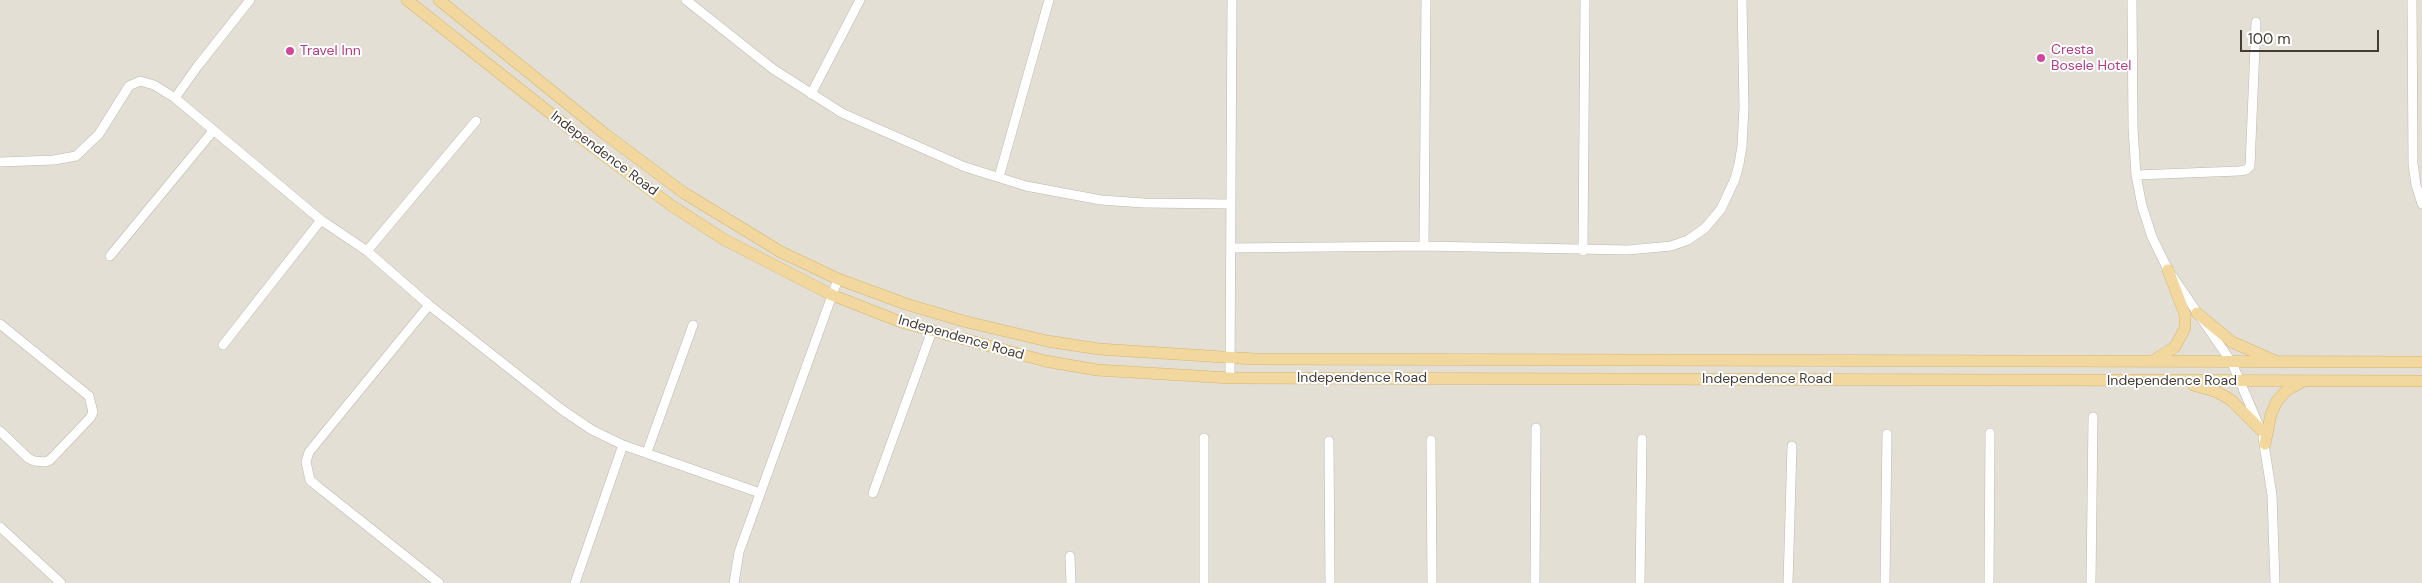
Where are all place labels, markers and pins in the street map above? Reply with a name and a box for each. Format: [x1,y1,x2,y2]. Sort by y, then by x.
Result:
place label: Cresta Bosele Hotel [2051,42,2131,74]
place label: Travel Inn [300,43,361,59]
marker: Travel Inn [284,45,296,57]
marker: Cresta Bosele Hotel [2035,52,2047,64]

